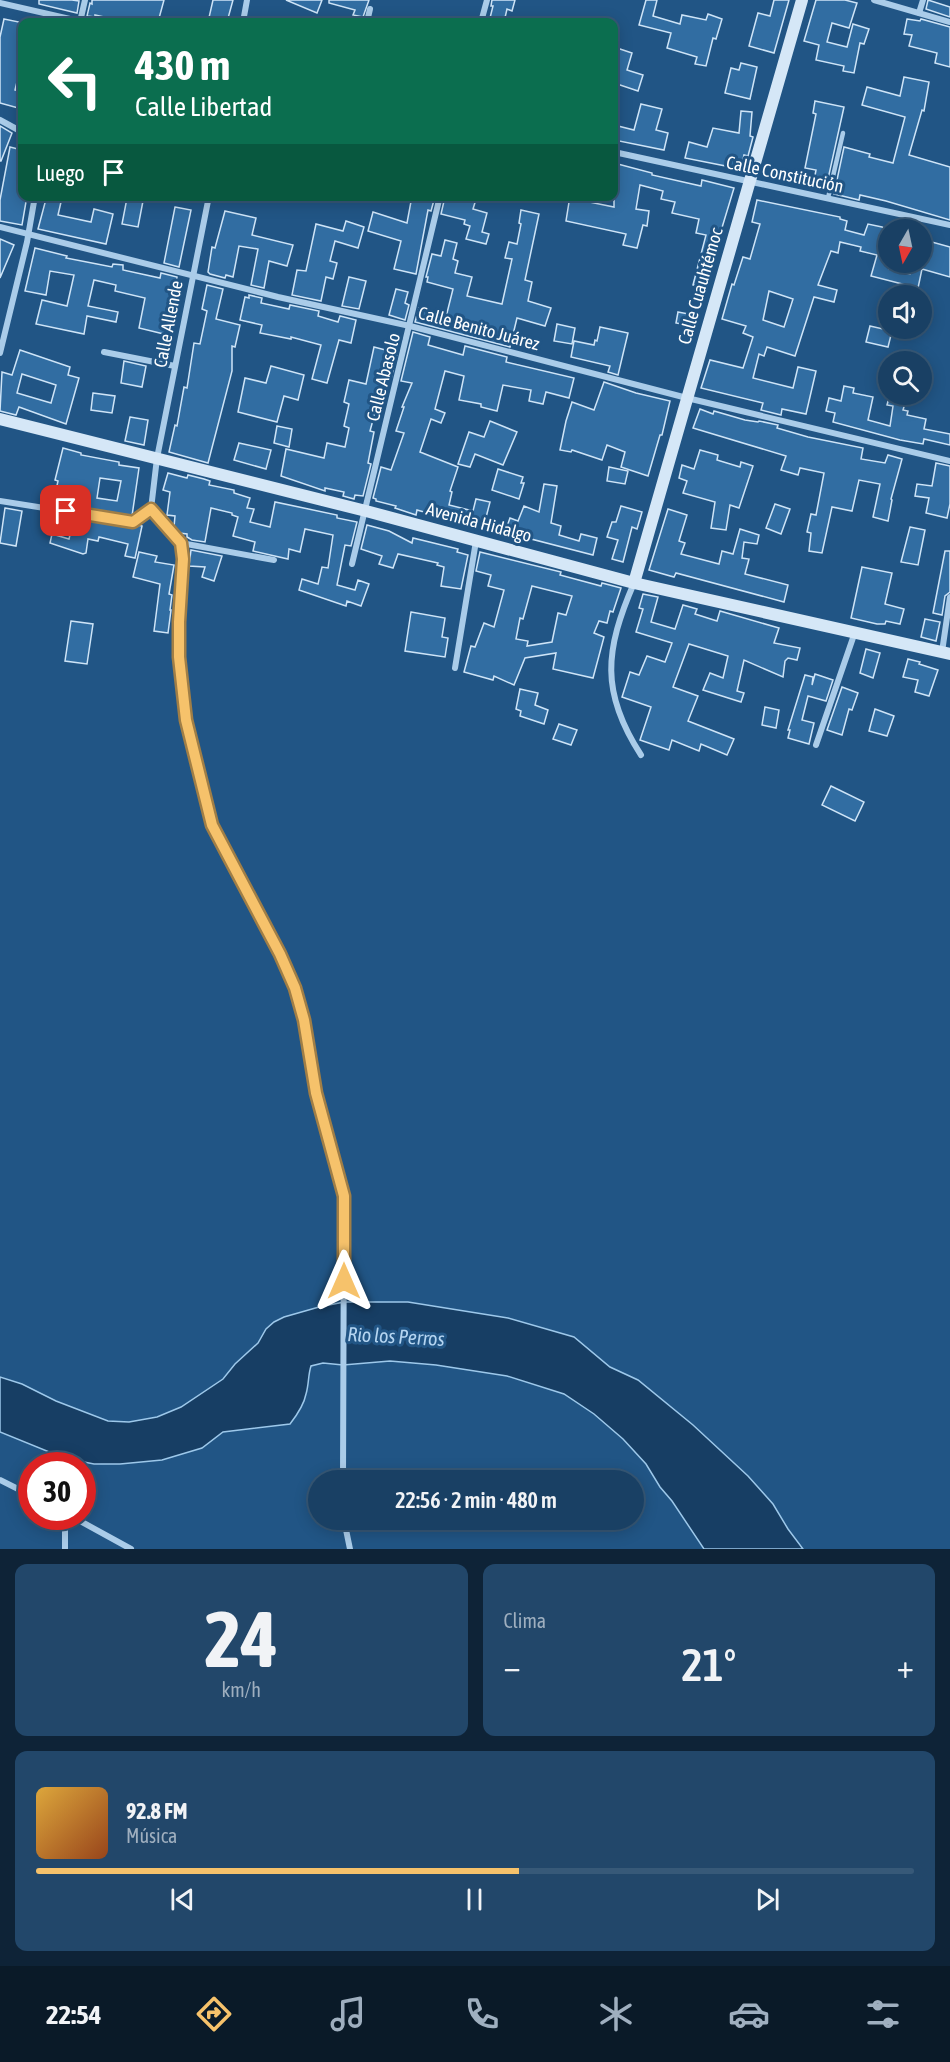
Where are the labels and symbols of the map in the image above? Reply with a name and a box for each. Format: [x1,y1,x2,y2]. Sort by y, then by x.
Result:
street label: Calle Constitución [724,151,846,197]
north arrow [878,219,932,273]
street label: Calle Cuauhtémoc [673,225,727,347]
street label: Calle Allende [149,279,187,369]
street label: Calle Benito Juárez [416,302,542,354]
street label: Calle Abasolo [362,331,404,423]
pin [40,485,91,536]
street label: Avenida Hidalgo [424,498,534,546]
position arrow [312,1249,376,1313]
water label: Rio los Perros [347,1322,445,1350]
speed limit sign: 30 [18,1452,96,1530]

